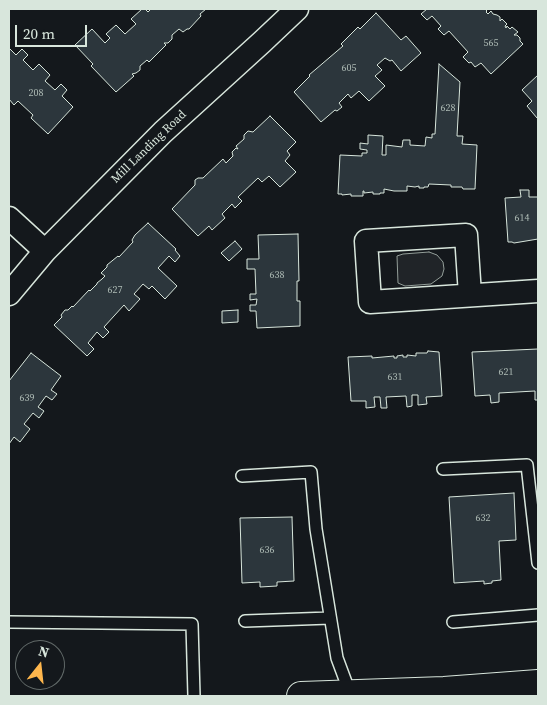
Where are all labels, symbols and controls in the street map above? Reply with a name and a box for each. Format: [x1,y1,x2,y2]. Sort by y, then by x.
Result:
scale bar [18,15,90,47]
text: 20 m [23,23,55,44]
house number: 565 [484,37,498,49]
house number: 605 [342,62,356,74]
house number: 208 [29,87,43,99]
house number: 628 [441,102,455,114]
street label: Mill Landing Road [109,108,189,186]
house number: 614 [515,212,529,224]
house number: 638 [270,269,284,281]
house number: 627 [108,284,122,296]
house number: 621 [499,366,513,378]
house number: 631 [388,371,402,383]
house number: 639 [20,392,34,404]
house number: 632 [476,512,490,524]
house number: 636 [260,544,274,556]
north arrow [15,640,65,690]
text: N [36,641,52,663]

